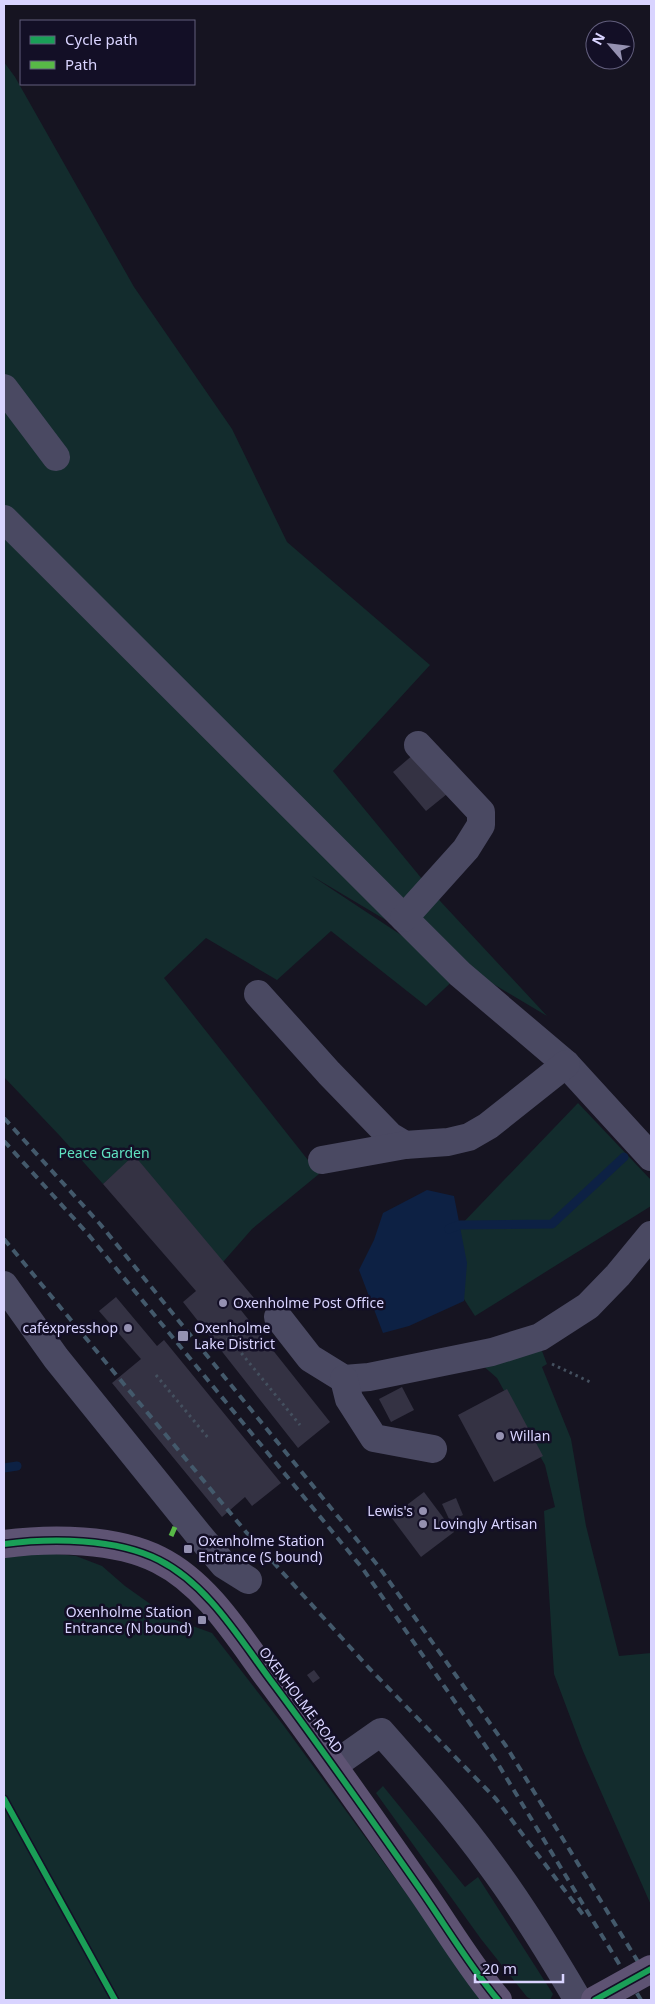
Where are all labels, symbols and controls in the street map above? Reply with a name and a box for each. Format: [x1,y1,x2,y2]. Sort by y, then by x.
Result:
legend [20,20,195,85]
north arrow [585,20,635,70]
text: Cycle path [65,29,138,49]
text: N [587,29,609,48]
text: Path [65,54,97,74]
park label: Peace Garden [58,1143,150,1162]
place label: Oxenholme Post Office [233,1293,384,1312]
marker: Oxenholme Post Office [217,1297,229,1309]
place label: caféxpresshop [22,1318,118,1337]
place label: Oxenholme Lake District [194,1318,275,1353]
marker: caféxpresshop [122,1322,134,1334]
marker: Oxenholme Lake District [176,1329,190,1343]
place label: Willan [510,1426,550,1445]
marker: Willan [494,1430,506,1442]
place label: Lewis's [367,1501,413,1520]
marker: Lewis's [417,1505,429,1517]
place label: Lovingly Artisan [433,1514,538,1533]
marker: Lovingly Artisan [417,1518,429,1530]
place label: Oxenholme Station Entrance (S bound) [198,1531,324,1566]
marker: Oxenholme Station Entrance (S bound) [182,1543,194,1555]
place label: Oxenholme Station Entrance (N bound) [65,1602,192,1637]
marker: Oxenholme Station Entrance (N bound) [196,1614,208,1626]
street label: OXENHOLME ROAD [255,1643,348,1757]
scale bar [475,1952,562,1984]
text: 20 m [482,1958,517,1978]

